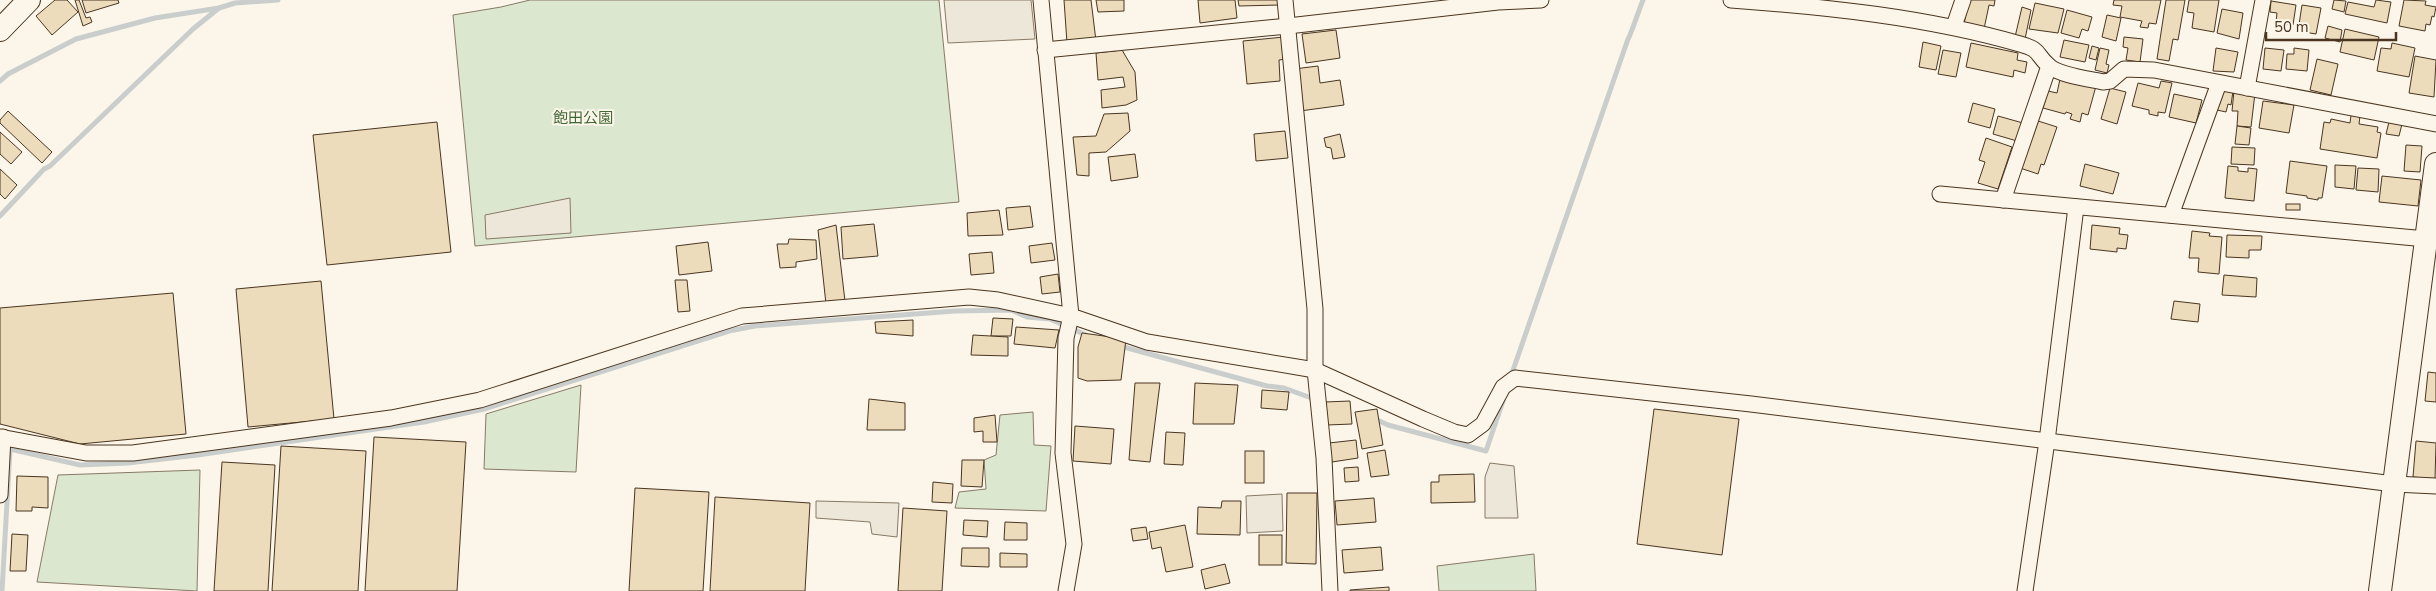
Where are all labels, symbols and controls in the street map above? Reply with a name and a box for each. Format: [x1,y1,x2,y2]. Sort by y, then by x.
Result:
scale bar [2266,10,2396,42]
text: 50 m [2274,17,2309,37]
park label: 飽田公園 [553,108,613,128]

